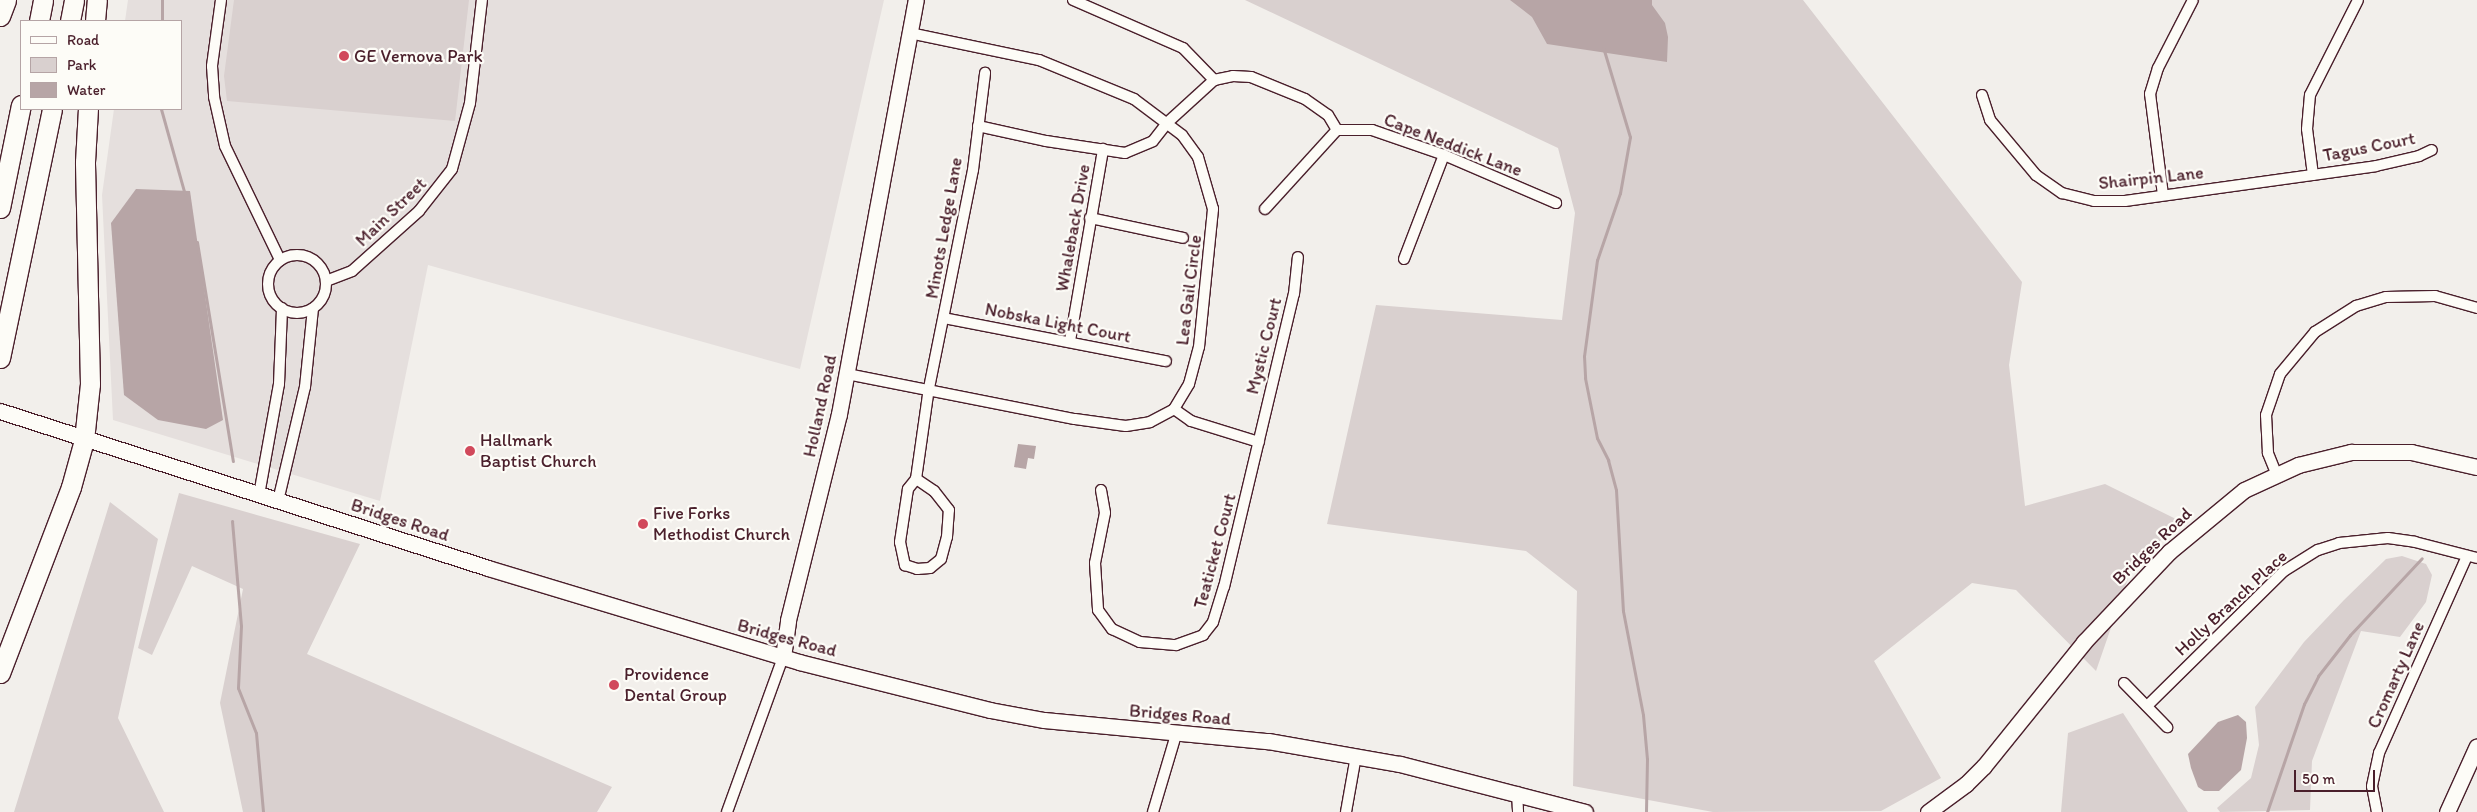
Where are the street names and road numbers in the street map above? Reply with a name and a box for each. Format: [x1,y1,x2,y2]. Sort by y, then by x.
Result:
street label: Cape Neddick Lane [1381,109,1525,181]
street label: Tagus Court [2321,127,2417,167]
street label: Minots Ledge Lane [921,155,967,301]
street label: Shairpin Lane [2097,162,2205,194]
street label: Whaleback Drive [1051,163,1095,293]
street label: Main Street [351,173,431,251]
street label: Lea Gail Circle [1171,233,1207,347]
street label: Mystic Court [1242,295,1286,397]
street label: Nobska Light Court [983,298,1133,348]
street label: Holland Road [799,353,841,459]
street label: Teaticket Court [1189,491,1241,611]
street label: Bridges Road [348,494,452,546]
street label: Bridges Road [2108,503,2196,589]
street label: Holly Branch Place [2170,545,2292,661]
street label: Bridges Road [735,614,839,662]
street label: Cromarty Lane [2363,618,2429,732]
street label: Bridges Road [1128,700,1232,730]

